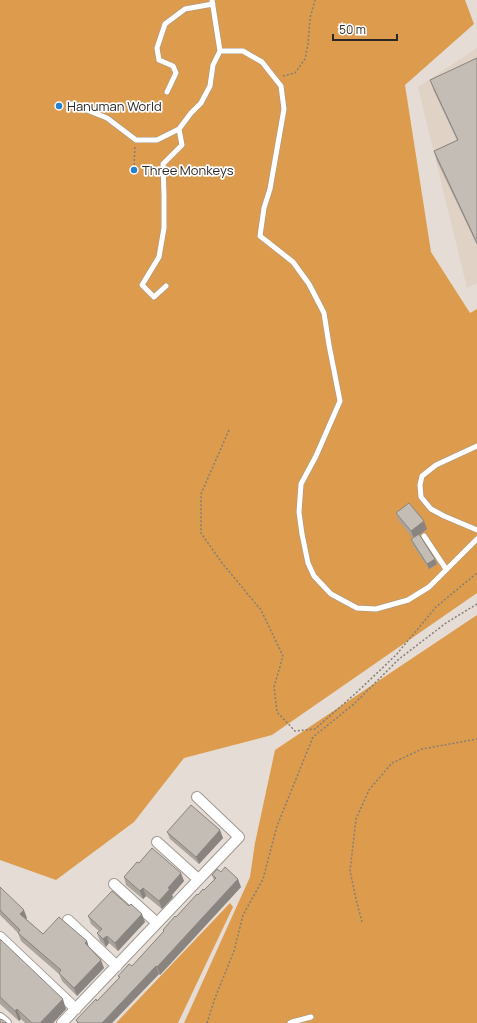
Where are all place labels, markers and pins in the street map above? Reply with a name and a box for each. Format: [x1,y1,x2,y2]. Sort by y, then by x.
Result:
place label: Hanuman World [67,97,162,115]
marker: Hanuman World [54,101,64,111]
place label: Three Monkeys [142,161,234,179]
marker: Three Monkeys [129,165,139,175]

